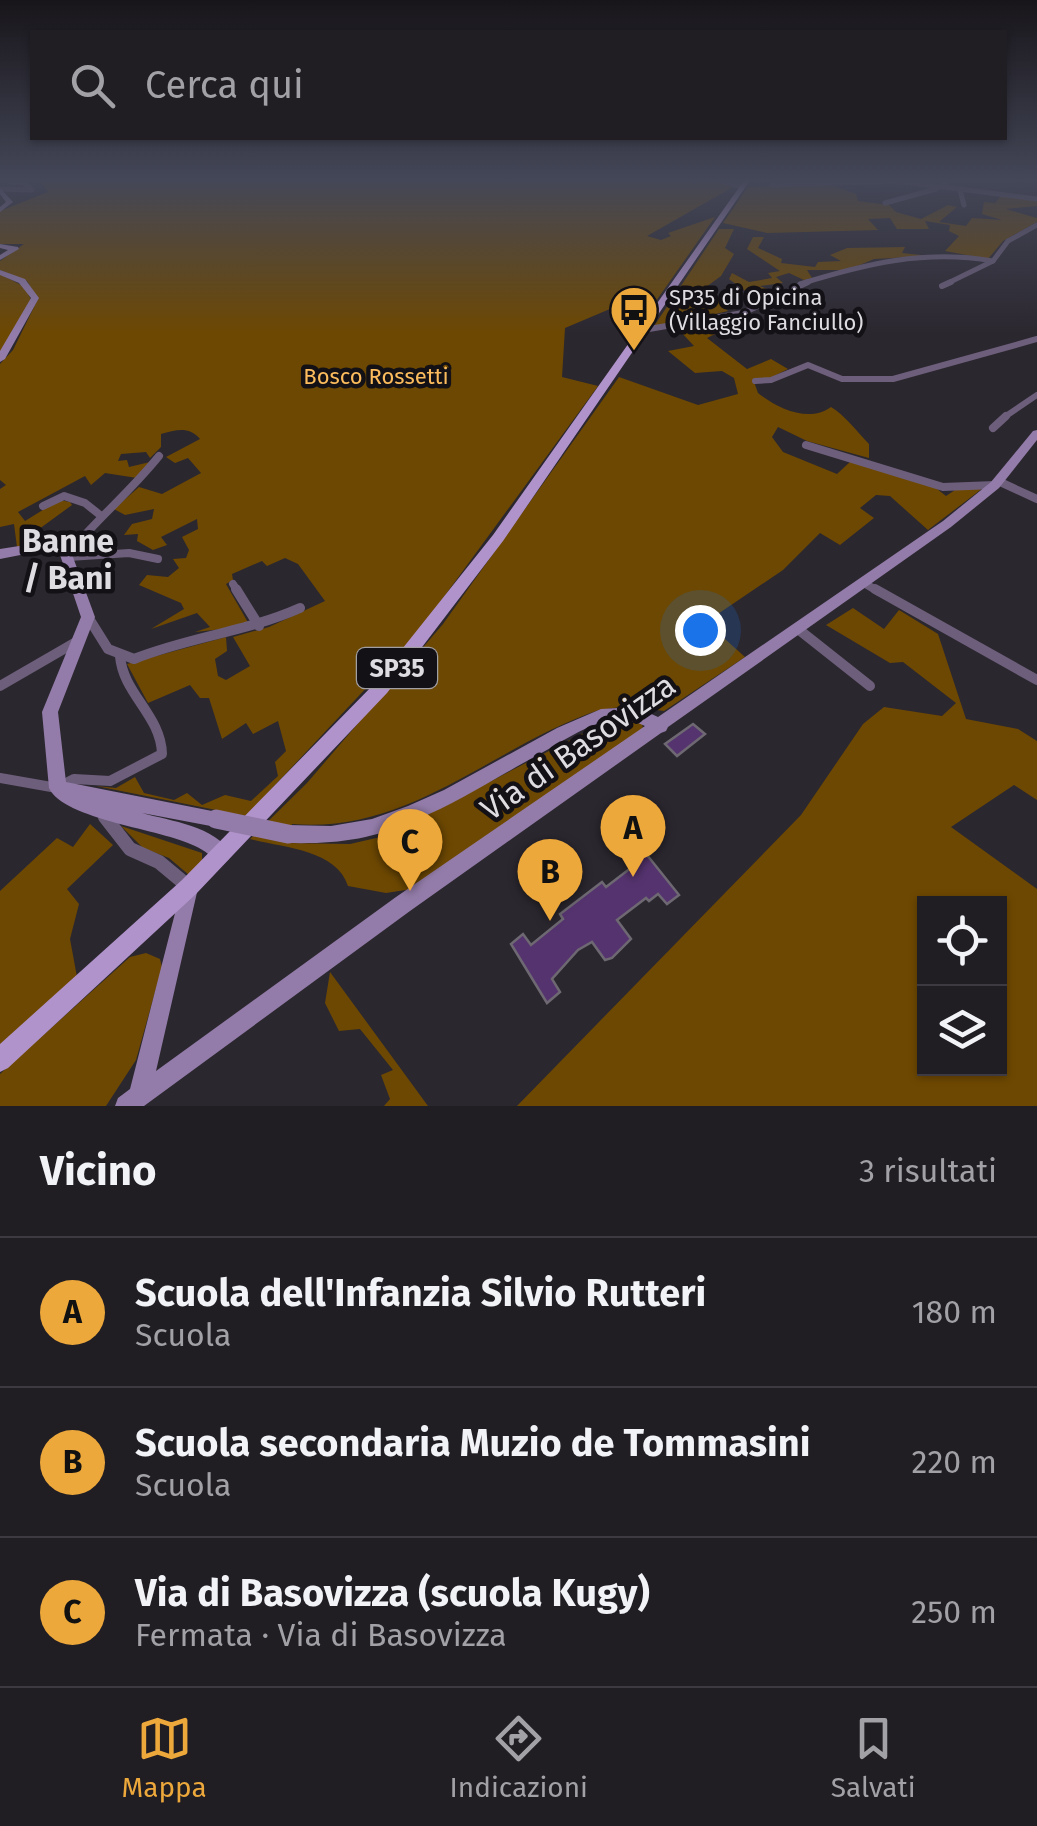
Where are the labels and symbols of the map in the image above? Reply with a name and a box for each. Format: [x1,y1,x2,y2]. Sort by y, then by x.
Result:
bus stop icon: SP35 di Opicina (Villaggio Fanciullo) [608,284,660,352]
place label: SP35 di Opicina (Villaggio Fanciullo) [669,284,863,336]
park label: Bosco Rossetti [303,363,449,390]
district label: Banne / Bani [22,522,114,597]
your location [675,605,726,656]
road number: SP35 [357,648,437,688]
street label: Via di Basovizza [473,666,683,828]
pin: A [600,794,666,877]
pin: C [378,808,442,891]
pin: B [518,838,582,921]

